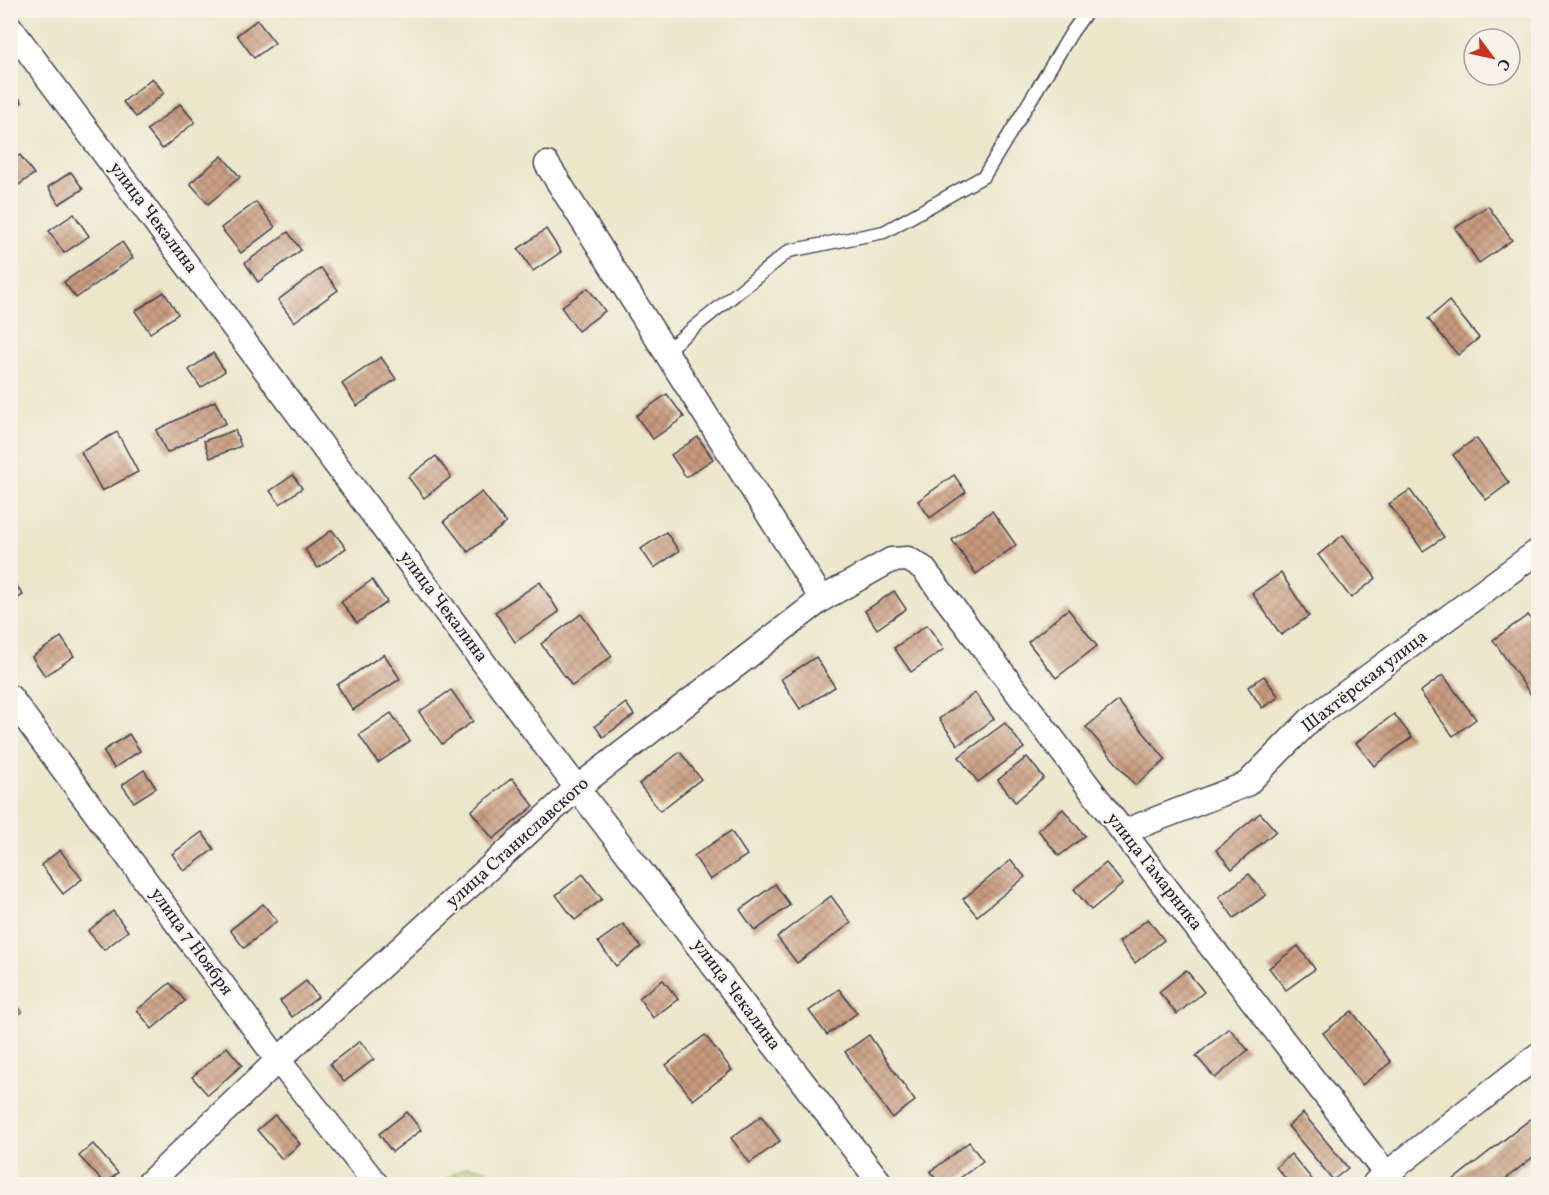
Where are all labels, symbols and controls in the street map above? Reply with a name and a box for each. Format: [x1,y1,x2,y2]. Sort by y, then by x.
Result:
north arrow [1462,27,1522,87]
text: С [1491,54,1515,74]
street label: улица Чекалина [103,157,203,279]
street label: улица Чекалина [393,546,493,668]
street label: Шахтёрская улица [1297,625,1433,739]
street label: улица Станиславского [441,772,595,914]
street label: улица Гамарника [1100,808,1208,936]
street label: улица 7 Ноября [143,883,239,1001]
street label: улица Чекалина [686,934,786,1056]

